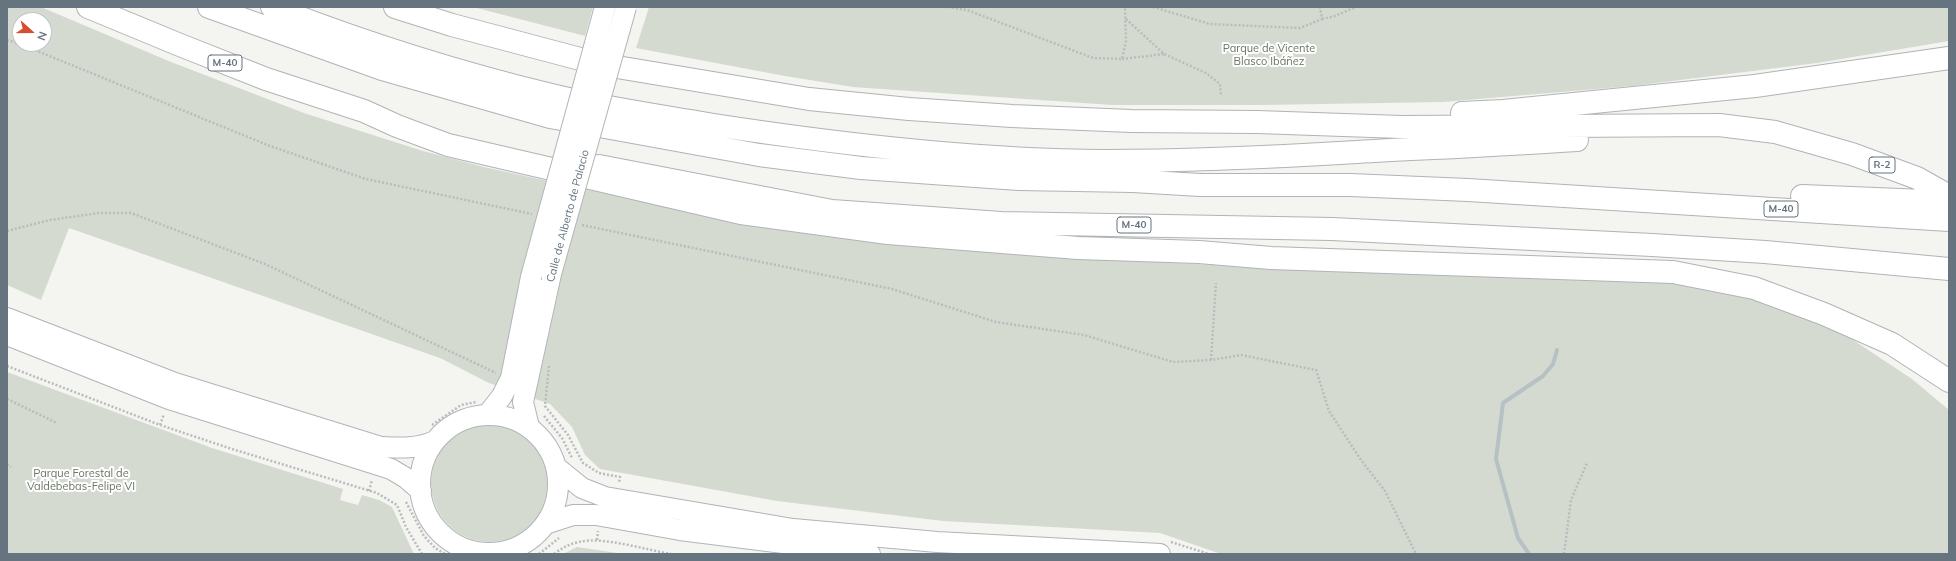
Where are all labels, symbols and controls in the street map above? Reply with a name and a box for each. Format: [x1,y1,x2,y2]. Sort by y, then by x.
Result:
north arrow [12,12,52,52]
text: N [34,30,50,42]
park label: Parque de Vicente Blasco Ibáñez [1223,42,1315,68]
road number: M-40 [208,55,242,71]
street label: Calle de Alberto de Palacio [544,148,592,284]
road number: R-2 [1869,157,1895,173]
road number: M-40 [1764,201,1798,217]
road number: M-40 [1117,217,1151,233]
park label: Parque Forestal de Valdebebas-Felipe VI [27,467,135,493]

